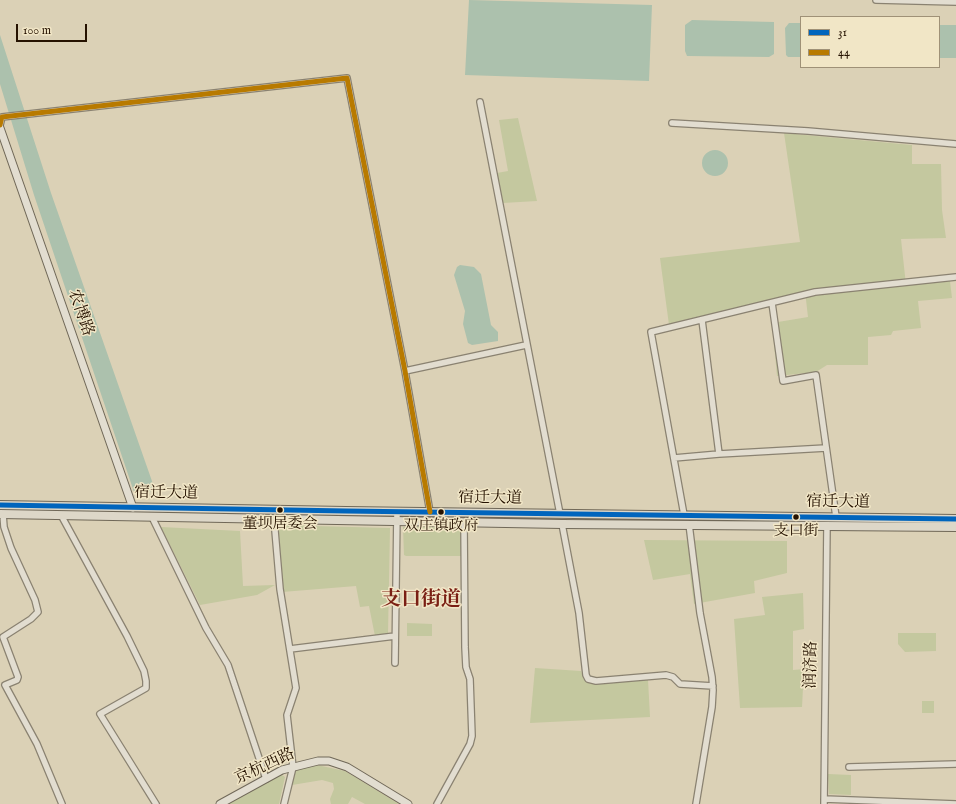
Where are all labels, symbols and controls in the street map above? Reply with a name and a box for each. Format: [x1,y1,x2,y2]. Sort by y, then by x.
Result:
scale bar [18,16,89,42]
legend [800,16,940,68]
text: 100 m [23,23,51,38]
text: 31 [838,25,847,40]
text: 44 [838,45,850,60]
street label: 农博路 [63,287,97,339]
street label: 宿迁大道 [134,484,198,504]
street label: 宿迁大道 [458,489,522,509]
street label: 宿迁大道 [806,493,870,513]
marker: 董坝居委会 [275,505,285,515]
marker: 双庄镇政府 [436,507,446,517]
marker: 支口街 [791,512,801,522]
place label: 董坝居委会 [243,516,317,534]
place label: 双庄镇政府 [404,518,478,536]
place label: 支口街 [774,523,818,541]
district label: 支口街道 [381,589,461,613]
street label: 润济路 [802,641,822,689]
street label: 京杭西路 [232,745,298,789]

